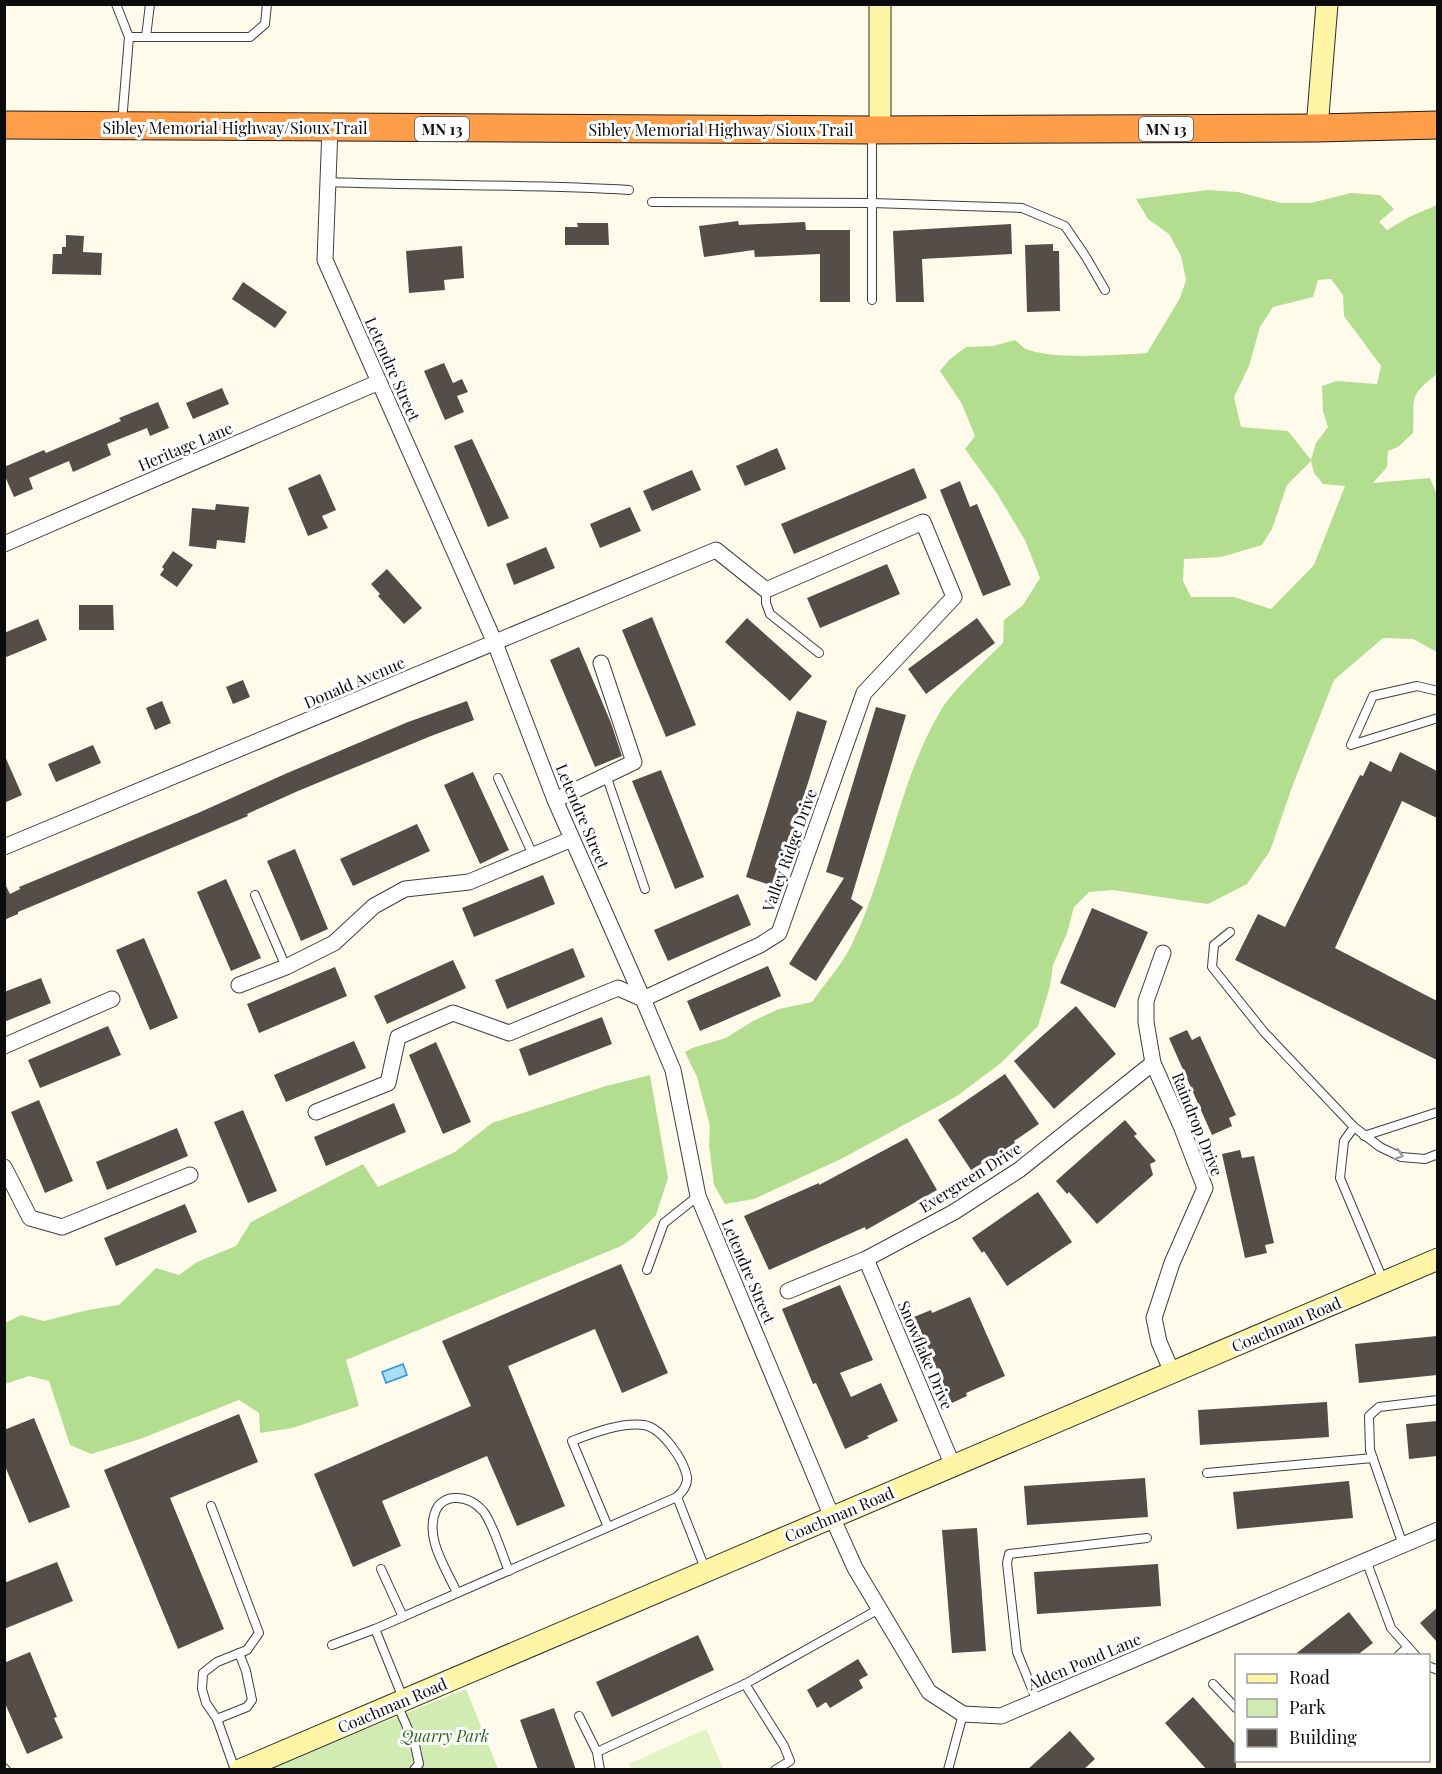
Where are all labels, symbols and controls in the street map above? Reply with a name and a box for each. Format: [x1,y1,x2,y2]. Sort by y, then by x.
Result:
street label: Sibley Memorial Highway/Sioux Trail [103,117,368,138]
road number: MN 13 [415,117,469,141]
road number: MN 13 [1139,117,1193,141]
street label: Sibley Memorial Highway/Sioux Trail [589,119,854,140]
street label: Letendre Street [361,314,425,425]
street label: Heritage Lane [135,417,235,475]
street label: Donald Avenue [300,651,408,713]
street label: Letendre Street [551,760,615,872]
street label: Valley Ridge Drive [757,786,821,915]
street label: Raindrop Drive [1168,1069,1228,1179]
street label: Evergreen Drive [915,1137,1025,1217]
one-way arrow [1393,1148,1404,1160]
street label: Letendre Street [717,1215,781,1327]
street label: Coachman Road [1228,1291,1344,1357]
street label: Snowflake Drive [894,1297,958,1413]
street label: Coachman Road [781,1481,897,1547]
street label: Alden Pond Lane [1023,1628,1144,1695]
legend [1235,1654,1430,1762]
text: Road [1289,1665,1330,1689]
street label: Coachman Road [334,1672,450,1738]
text: Park [1289,1695,1326,1719]
park label: Quarry Park [400,1725,489,1746]
text: Building [1289,1725,1357,1749]

